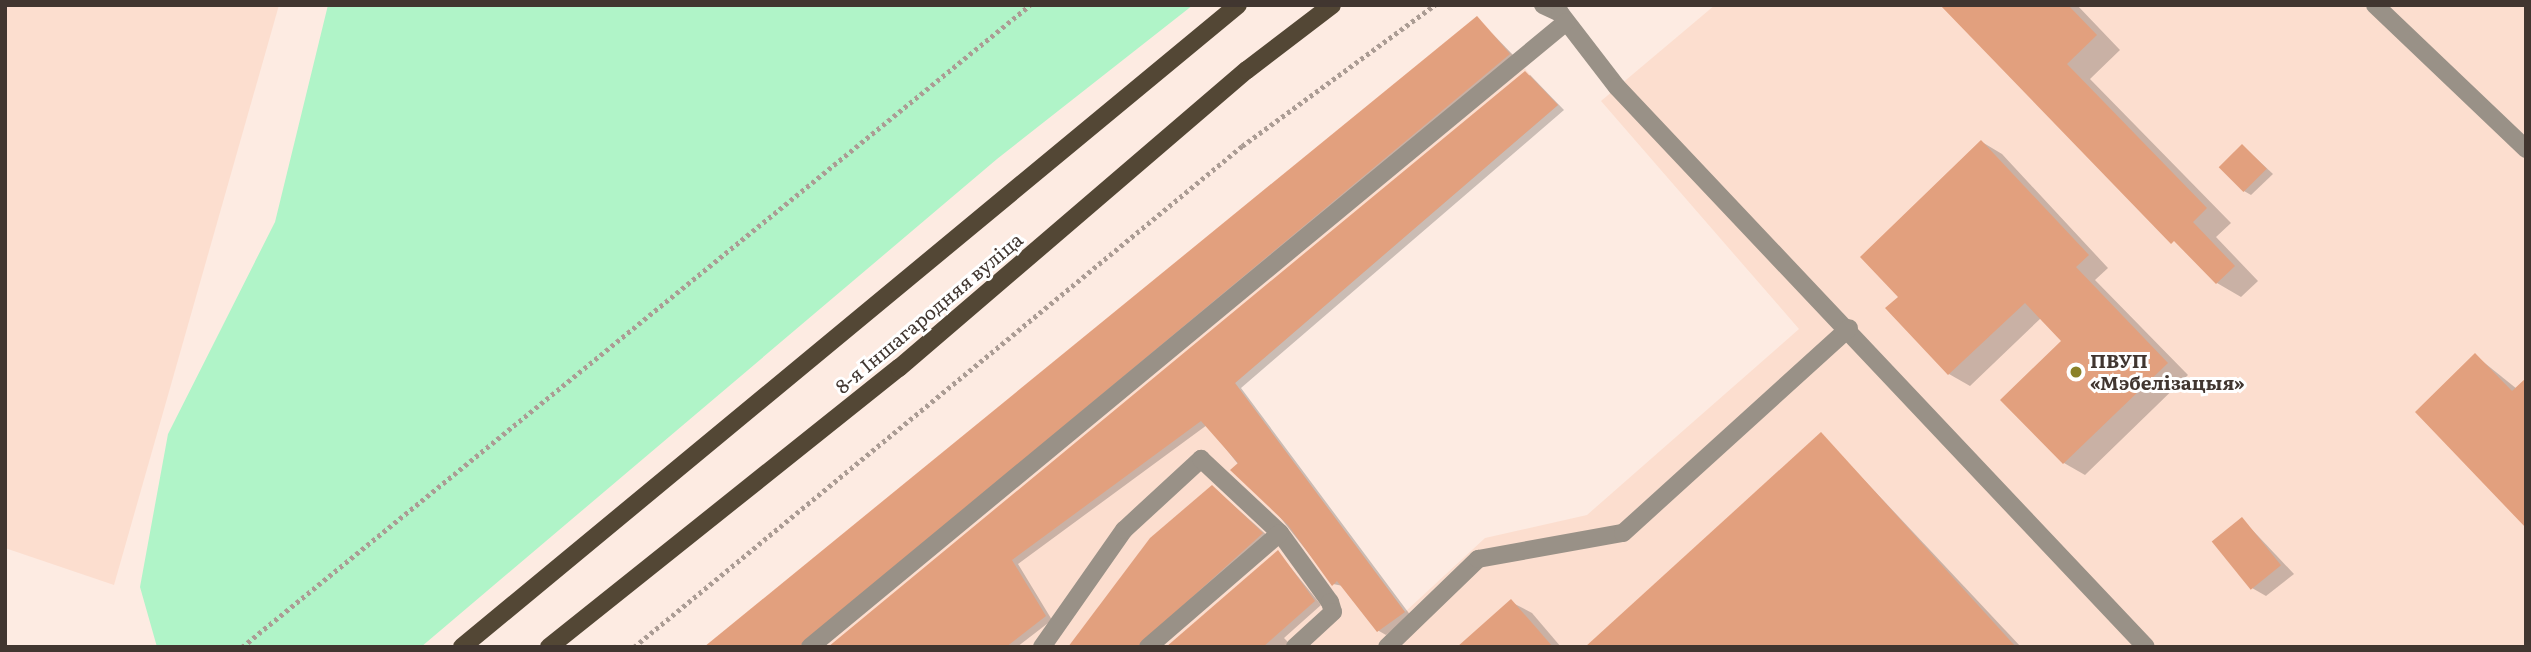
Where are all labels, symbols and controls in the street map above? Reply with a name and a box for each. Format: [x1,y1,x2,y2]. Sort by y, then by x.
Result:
street label: 8-я Іншагародняя вуліца [831,228,1027,398]
place label: ПВУП «Мэбелізацыя» [2090,350,2245,394]
marker: ПВУП «Мэбелізацыя» [2068,364,2084,380]

